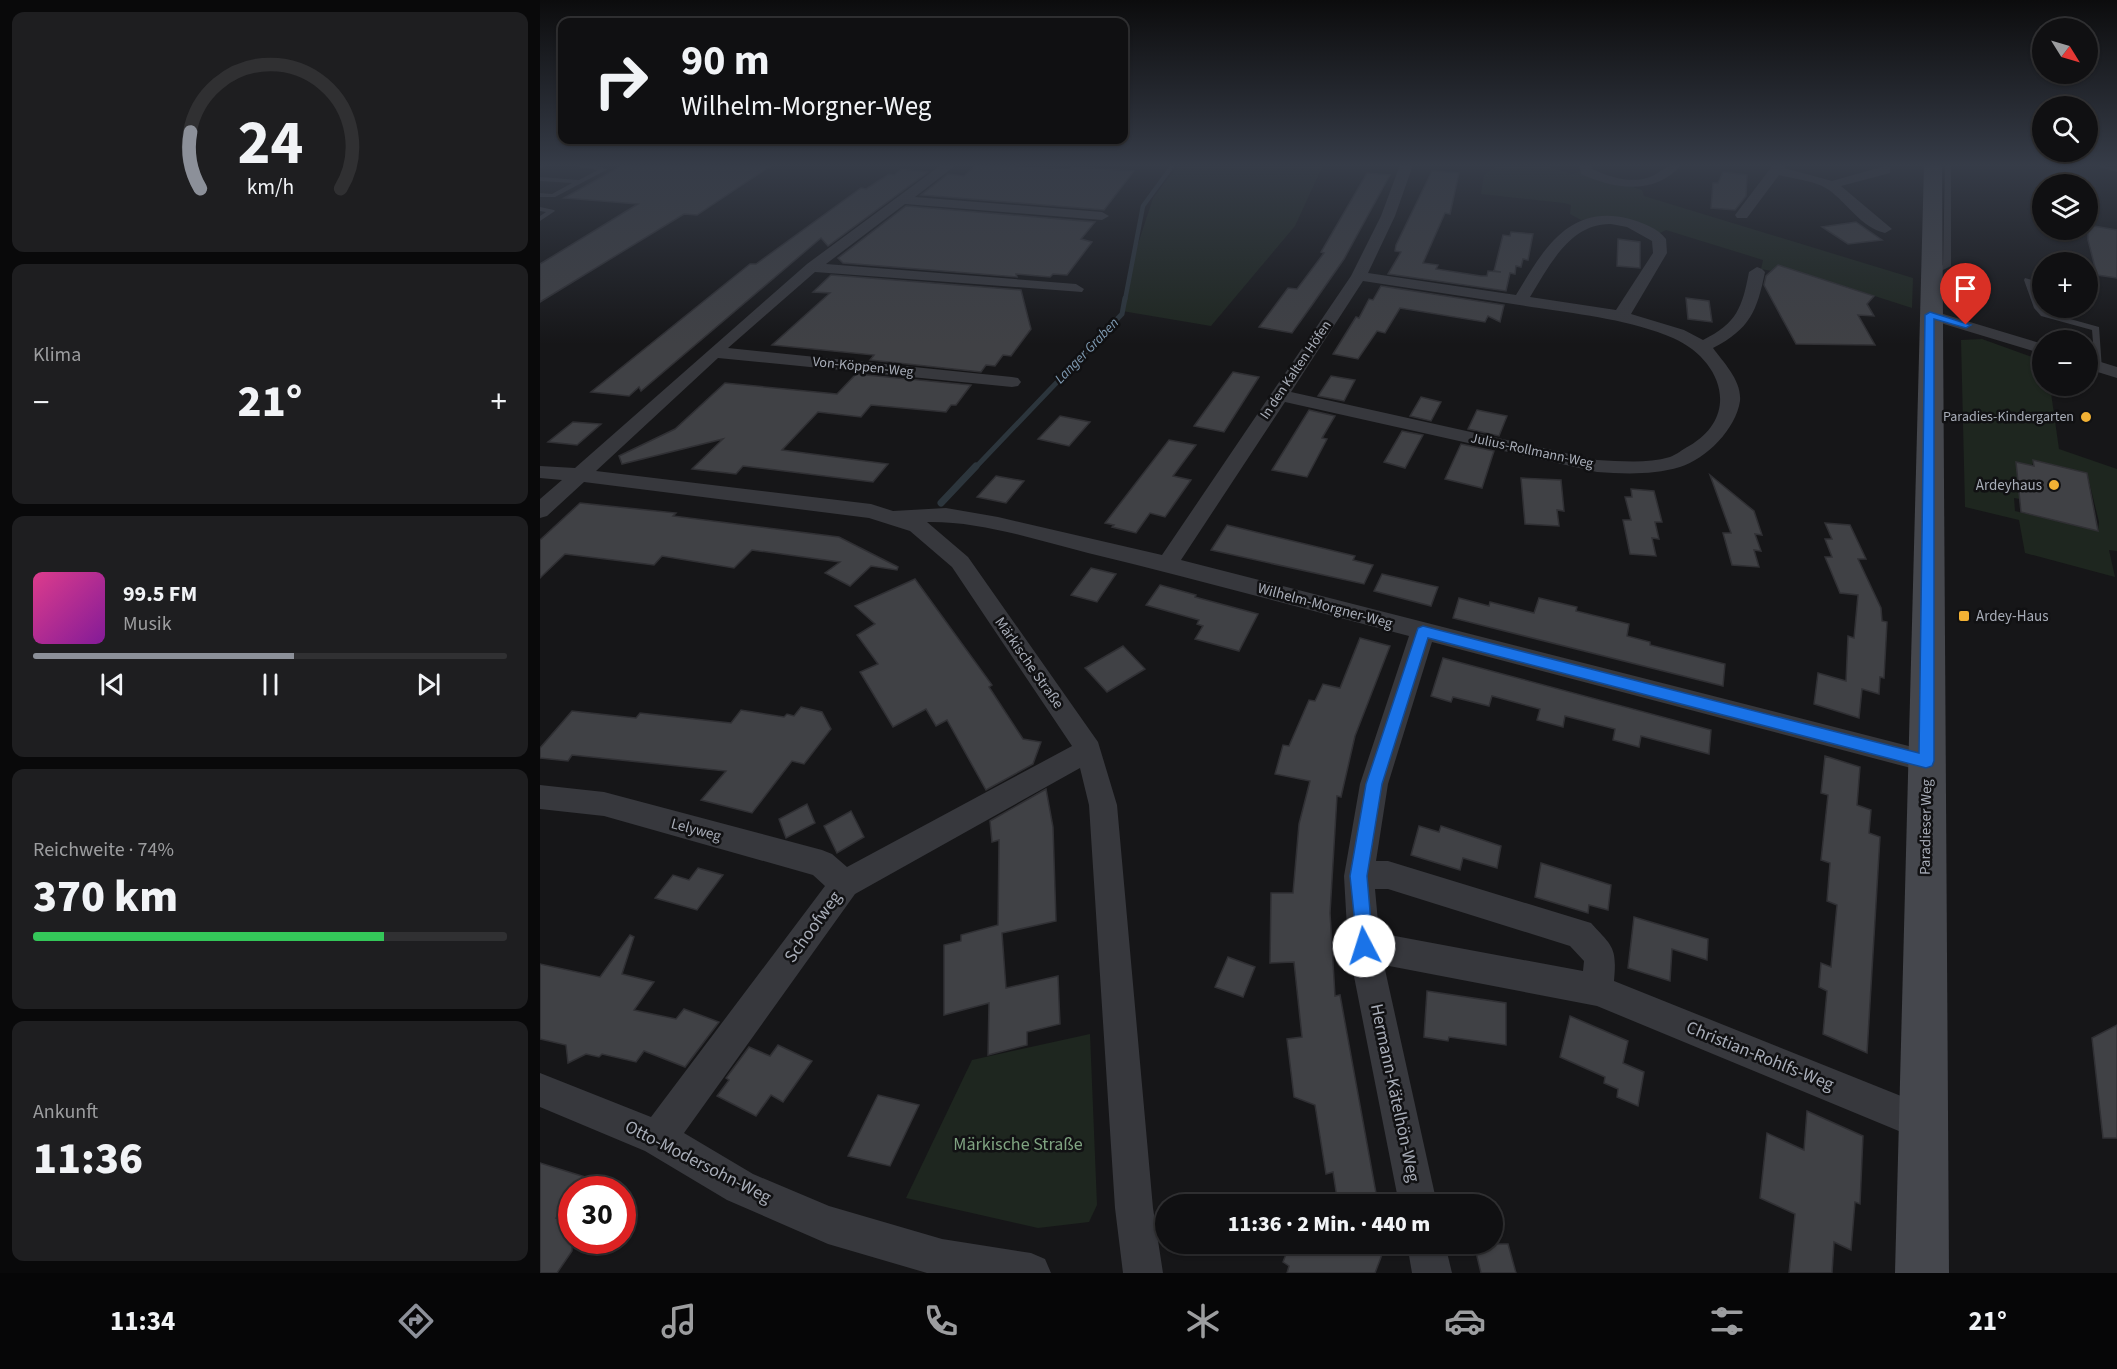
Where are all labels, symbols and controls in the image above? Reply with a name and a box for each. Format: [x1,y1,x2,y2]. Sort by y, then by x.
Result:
north arrow [2032,18,2098,84]
map controls [2032,18,2098,396]
text: 90 m [681,31,770,91]
icon: right [582,42,660,120]
text: Wilhelm-Morgner-Weg [681,87,931,126]
button: search [2032,96,2098,162]
text: 24 [237,99,303,188]
text: km/h [246,172,294,203]
button: layers [2032,174,2098,240]
button: + [2032,252,2098,318]
pin [1940,263,1991,325]
icon: arrive [1949,272,1982,305]
water label: Langer Graben [1050,314,1124,388]
street label: In den Kalten Höfen [1255,317,1337,423]
button: − [2032,330,2098,396]
text: Klima [33,341,81,369]
street label: Von-Köppen-Weg [812,352,914,382]
text: 21° [238,370,302,434]
text: − [33,379,49,426]
text: + [491,379,507,426]
place label: Paradies-Kindergarten [1943,407,2074,427]
marker: Paradies-Kindergarten [2079,410,2093,424]
street label: Julius-Rollmann-Weg [1469,428,1595,474]
place label: Ardeyhaus [1976,475,2042,496]
marker: Ardeyhaus [2047,478,2061,492]
text: 99.5 FM [123,578,197,610]
street label: Wilhelm-Morgner-Weg [1255,578,1395,634]
place label: Ardey-Haus [1976,606,2049,627]
marker: Ardey-Haus [1957,609,1971,623]
text: Musik [123,610,172,638]
street label: Märkische Straße [990,613,1068,713]
icon: previous [96,668,129,701]
icon: pause [254,668,287,701]
icon: next [412,668,445,701]
street label: Paradieser Weg [1915,778,1937,875]
street label: Lelyweg [669,813,724,847]
text: Reichweite · 74% [33,836,174,864]
text: 370 km [33,865,178,929]
street label: Schoofweg [778,886,848,968]
position arrow [1332,914,1396,978]
street label: Hermann-Kätelhön-Weg [1364,1002,1426,1184]
street label: Christian-Rohlfs-Weg [1682,1015,1838,1097]
text: Ankunft [33,1098,98,1126]
street label: Otto-Modersohn-Weg [620,1114,776,1210]
text: 11:36 [33,1127,143,1191]
park label: Märkische Straße [953,1132,1083,1157]
speed limit sign: 30 [558,1176,636,1254]
text: 11:36 · 2 Min. · 440 m [1228,1208,1430,1240]
icon: directions [395,1300,437,1342]
icon: music [658,1300,700,1342]
icon: phone [920,1300,962,1342]
icon: climate [1182,1300,1224,1342]
icon: car [1444,1300,1486,1342]
icon: filters [1706,1300,1748,1342]
text: 11:34 [110,1302,175,1341]
text: 21° [1969,1302,2007,1341]

